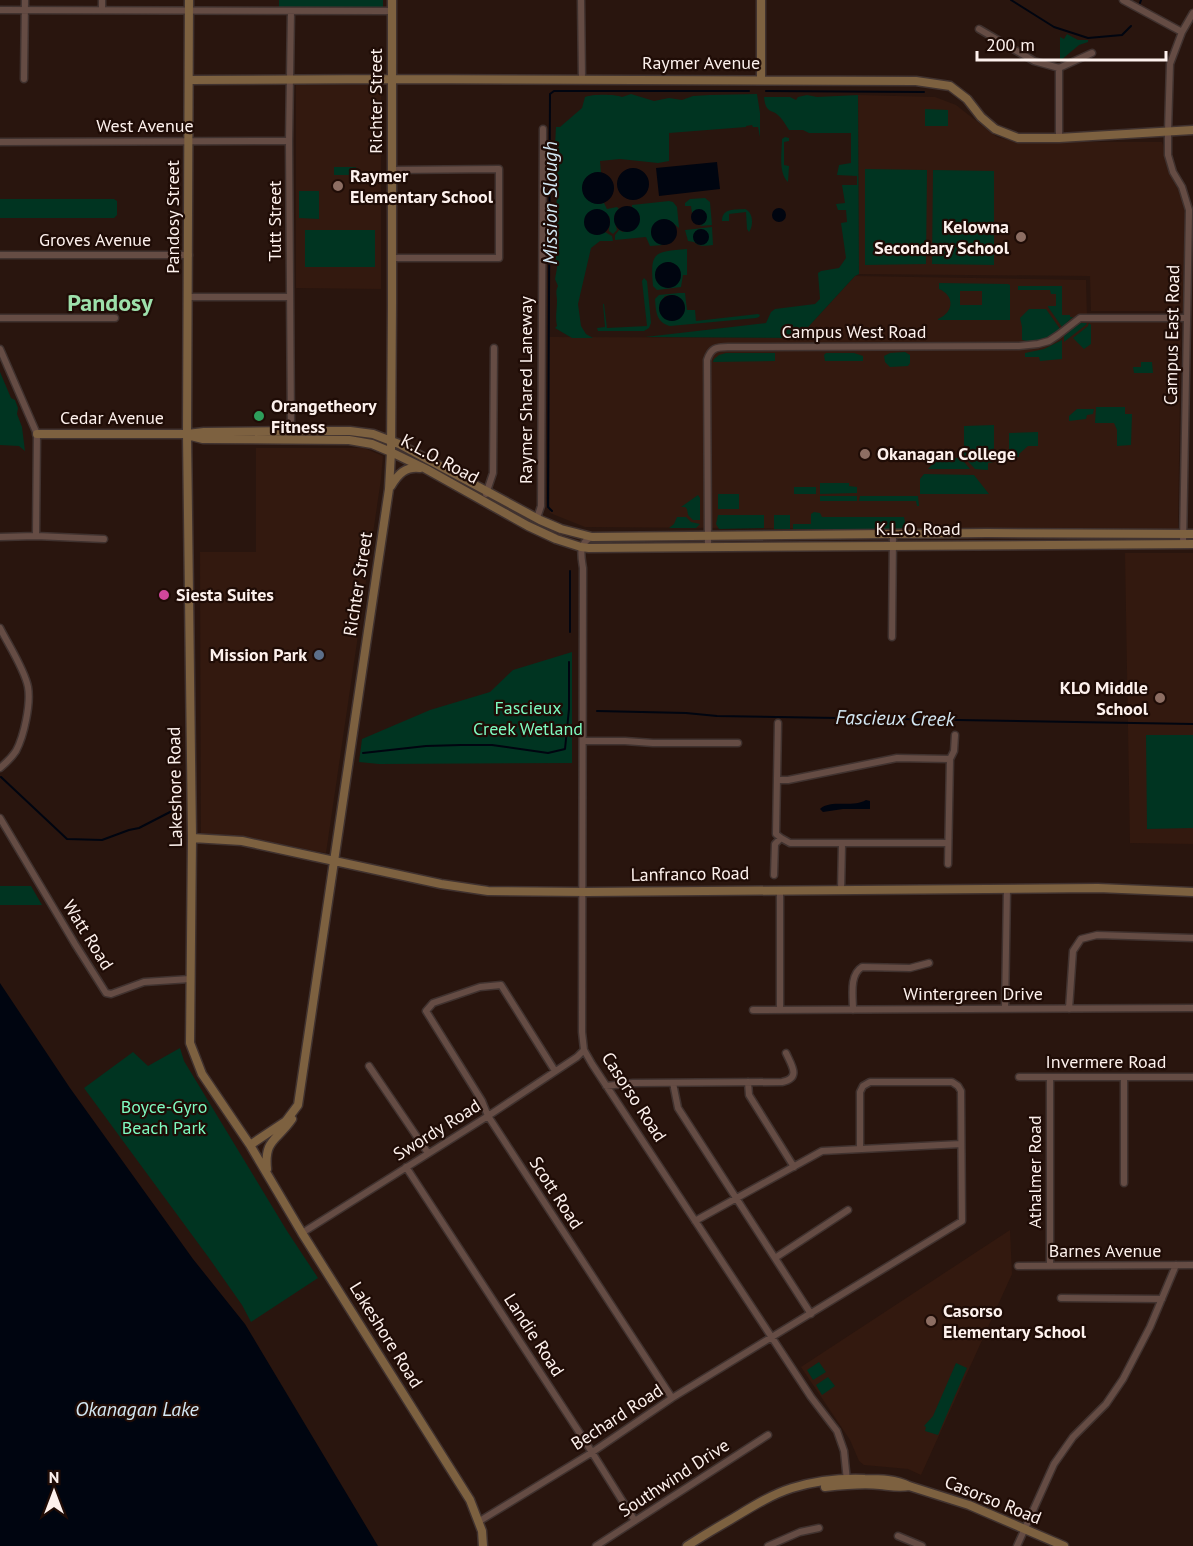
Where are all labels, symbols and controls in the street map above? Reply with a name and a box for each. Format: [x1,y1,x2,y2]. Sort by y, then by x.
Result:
scale bar [977,24,1166,62]
text: 200 m [986,33,1035,56]
street label: Richter Street [364,48,387,154]
street label: Raymer Avenue [642,51,760,74]
street label: West Avenue [96,114,194,137]
water label: Mission Slough [537,141,563,265]
street label: Pandosy Street [161,160,184,274]
place label: Raymer Elementary School [350,164,494,208]
marker: Raymer Elementary School [331,179,345,193]
street label: Tutt Street [263,181,286,261]
place label: Kelowna Secondary School [874,215,1010,259]
street label: Groves Avenue [39,228,151,251]
marker: Kelowna Secondary School [1014,230,1028,244]
street label: Campus East Road [1159,265,1184,405]
district label: Pandosy [67,287,153,318]
street label: Raymer Shared Laneway [514,295,537,484]
street label: Campus West Road [782,320,926,343]
place label: Orangetheory Fitness [271,394,377,438]
street label: Cedar Avenue [60,406,164,429]
marker: Orangetheory Fitness [252,409,266,423]
street label: K.L.O. Road [397,428,483,489]
place label: Okanagan College [877,442,1016,465]
marker: Okanagan College [858,447,872,461]
street label: K.L.O. Road [875,517,961,540]
street label: Richter Street [338,530,377,638]
place label: Siesta Suites [176,583,274,606]
marker: Siesta Suites [157,588,171,602]
place label: Mission Park [210,643,307,666]
marker: Mission Park [312,648,326,662]
place label: KLO Middle School [1060,676,1149,720]
marker: KLO Middle School [1153,691,1167,705]
park label: Fascieux Creek Wetland [473,696,583,740]
water label: Fascieux Creek [835,704,956,732]
street label: Lakeshore Road [162,726,187,848]
street label: Lanfranco Road [630,861,749,886]
street label: Watt Road [58,895,119,974]
street label: Wintergreen Drive [903,982,1043,1005]
street label: Casorso Road [597,1048,672,1146]
street label: Invermere Road [1046,1050,1166,1073]
street label: Swordy Road [389,1094,485,1165]
park label: Boyce-Gyro Beach Park [121,1095,207,1139]
street label: Athalmer Road [1023,1115,1046,1229]
street label: Scott Road [524,1152,588,1233]
street label: Barnes Avenue [1049,1239,1161,1262]
street label: Lakeshore Road [345,1277,428,1392]
street label: Landie Road [499,1289,570,1381]
place label: Casorso Elementary School [943,1299,1087,1343]
marker: Casorso Elementary School [924,1314,938,1328]
street label: Bechard Road [566,1378,667,1455]
water label: Okanagan Lake [75,1396,200,1422]
street label: Southwind Drive [614,1433,733,1522]
north arrow [24,1462,84,1522]
text: N [49,1467,59,1487]
street label: Casorso Road [941,1470,1045,1529]

